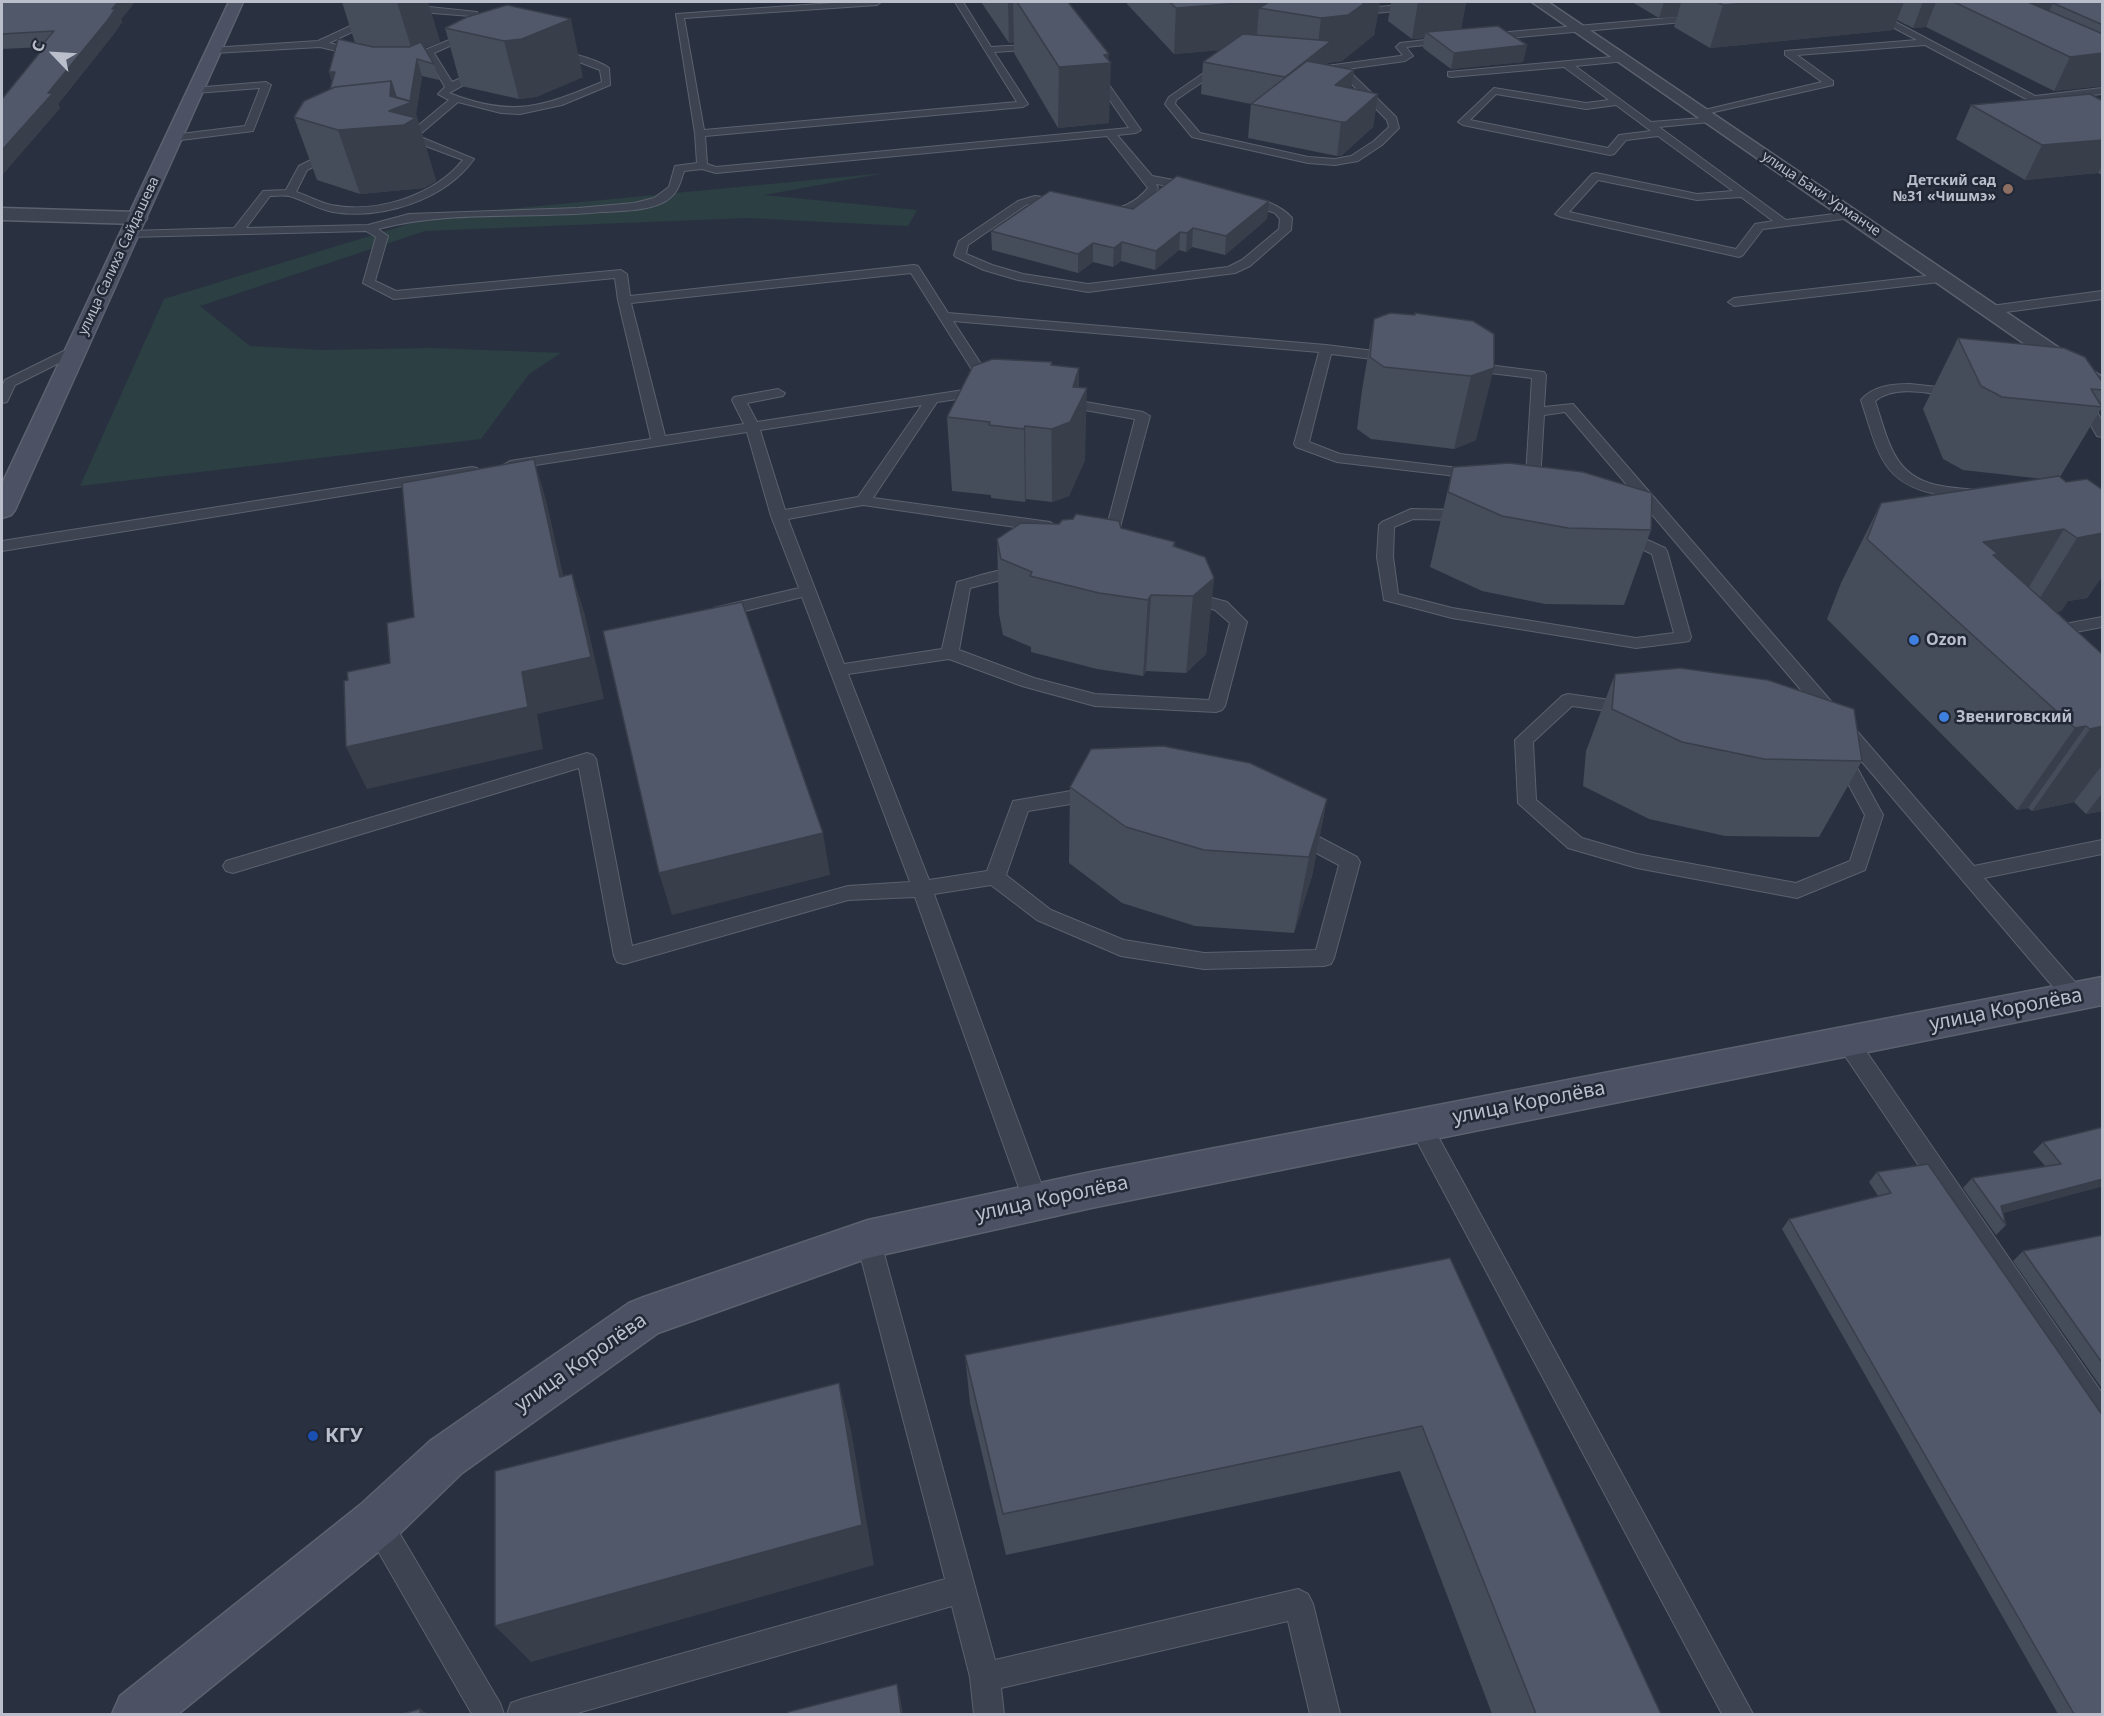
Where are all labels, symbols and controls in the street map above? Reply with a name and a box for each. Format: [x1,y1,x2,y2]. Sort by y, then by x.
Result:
north arrow [24,24,84,84]
text: С [26,37,50,56]
street label: улица Баки Урманче [1758,148,1884,240]
place label: Детский сад №31 «Чишмэ» [1893,173,1996,206]
street label: улица Салиха Сайдашева [75,174,163,338]
marker: Детский сад №31 «Чишмэ» [2001,182,2015,196]
place label: Ozon [1926,630,1967,650]
marker: Ozon [1907,633,1921,647]
place label: Звениговский [1956,707,2072,727]
marker: Звениговский [1937,710,1951,724]
street label: улица Королёва [1928,983,2084,1037]
street label: улица Королёва [1451,1076,1607,1130]
street label: улица Королёва [974,1171,1130,1227]
street label: улица Королёва [511,1309,651,1417]
place label: КГУ [325,1424,363,1448]
marker: КГУ [306,1429,320,1443]

